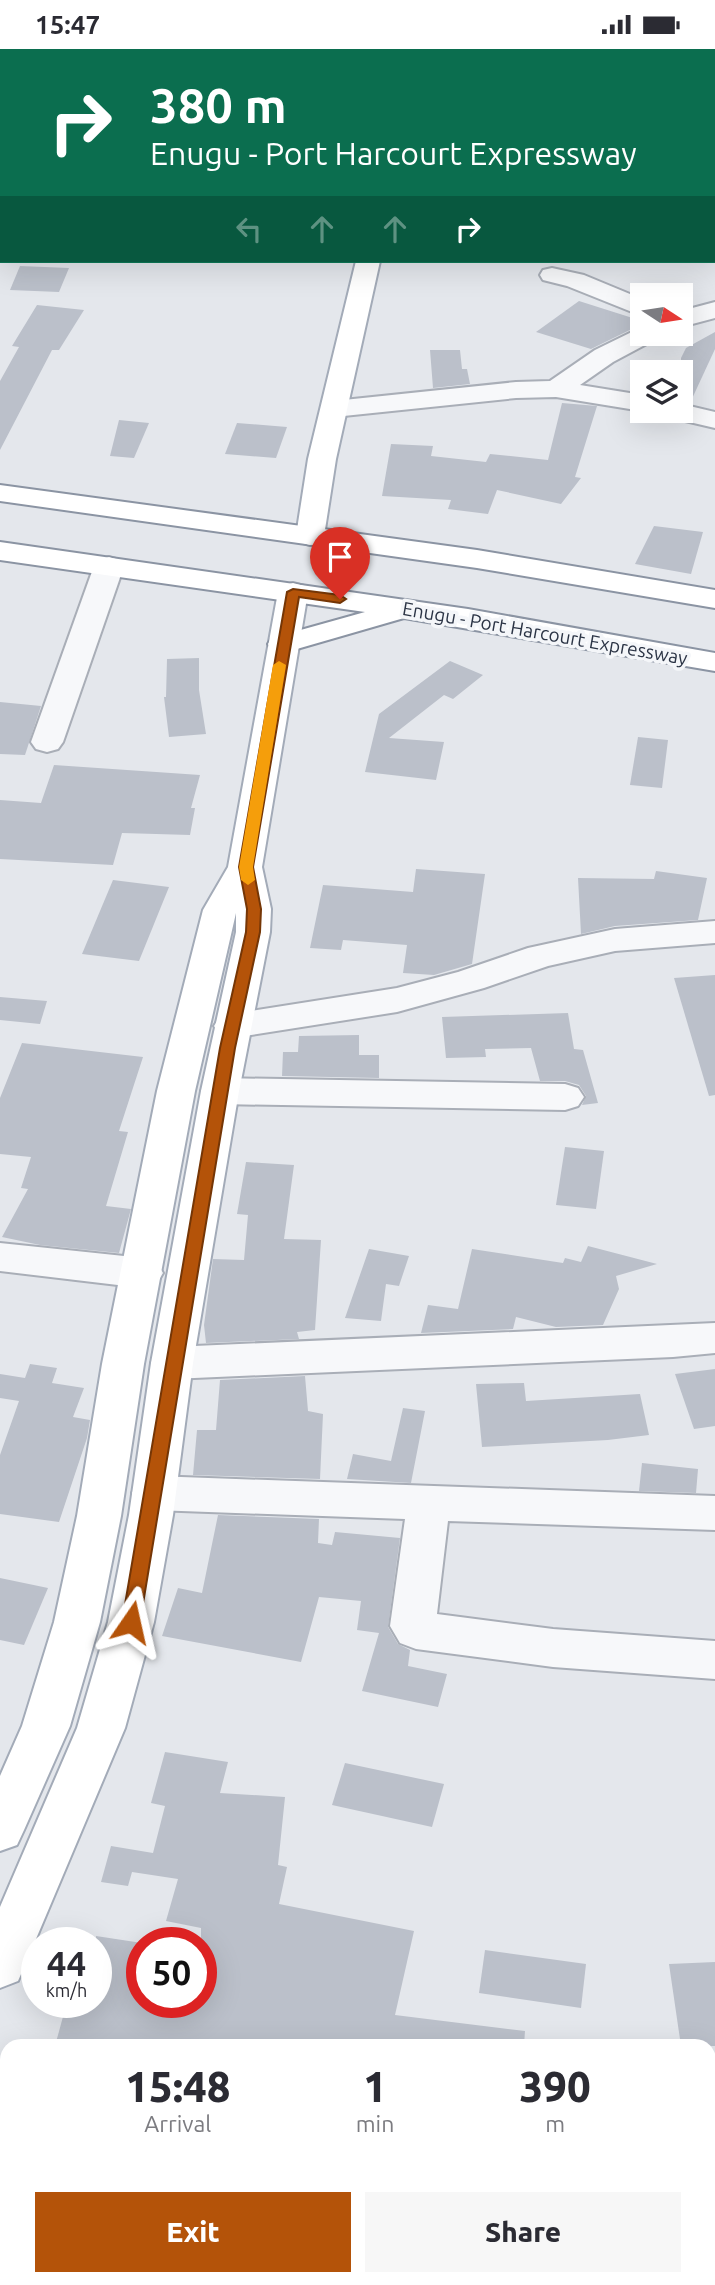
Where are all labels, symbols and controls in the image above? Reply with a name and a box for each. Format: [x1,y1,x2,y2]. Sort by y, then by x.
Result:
text: 15:47 [35,10,100,39]
icon: right [35,77,126,168]
text: 380 m [150,77,287,132]
text: Enugu - Port Harcourt Expressway [150,135,637,171]
icon: left [230,210,268,248]
icon: ahead [303,210,341,248]
icon: ahead [376,210,414,248]
icon: right [449,210,487,248]
north arrow [630,283,693,347]
map controls [630,283,693,423]
button: layers [630,360,693,423]
pin [310,527,370,599]
icon: arrive [321,538,359,576]
street label: Enugu - Port Harcourt Expressway [401,597,689,669]
position arrow [94,1585,168,1659]
speed limit sign: 50 [126,1927,217,2018]
text: 44 [47,1943,86,1983]
text: km/h [46,1980,87,2000]
text: 15:48 [125,2063,230,2110]
text: 1 [363,2063,387,2110]
text: 390 [520,2063,591,2110]
text: Arrival [144,2111,211,2136]
text: min [356,2111,394,2136]
text: m [545,2111,565,2136]
button: Exit [35,2192,351,2272]
button: Share [365,2192,681,2272]

